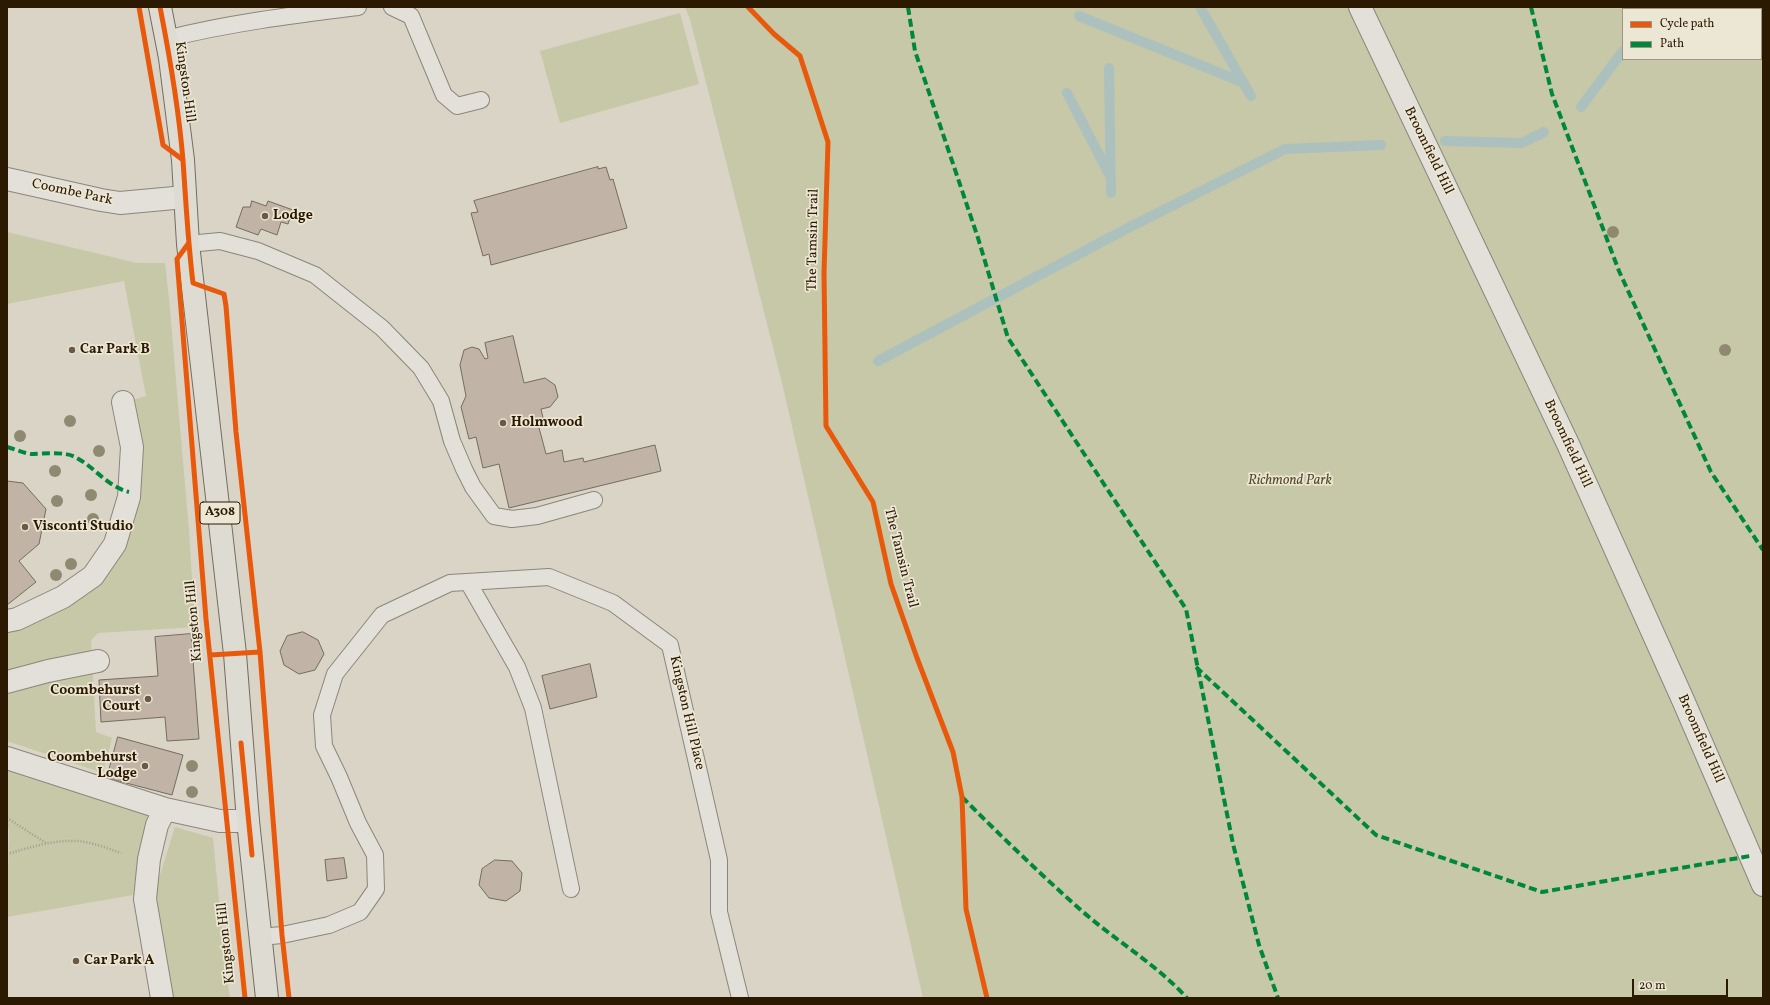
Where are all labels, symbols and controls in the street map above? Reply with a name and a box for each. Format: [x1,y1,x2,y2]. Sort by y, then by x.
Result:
legend [1622,8,1762,60]
text: Cycle path [1660,16,1715,32]
text: Path [1660,36,1684,52]
street label: Kingston Hill [170,40,198,124]
street label: Broomfield Hill [1400,104,1456,198]
street label: Coombe Park [30,176,114,210]
street label: The Tamsin Trail [805,189,823,291]
place label: Lodge [273,208,313,224]
marker: Lodge [260,211,270,221]
place label: Car Park B [80,342,150,358]
marker: Car Park B [67,345,77,355]
street label: Broomfield Hill [1539,397,1595,491]
place label: Holmwood [511,415,583,431]
marker: Holmwood [498,418,508,428]
park label: Richmond Park [1248,473,1332,489]
road number: A308 [200,502,240,524]
street label: The Tamsin Trail [879,506,921,610]
place label: Visconti Studio [33,519,133,535]
marker: Visconti Studio [20,522,30,532]
street label: Kingston Hill [183,580,207,662]
street label: Kingston Hill Place [665,654,707,772]
place label: Coombehurst Court [50,683,140,716]
street label: Broomfield Hill [1673,692,1727,786]
marker: Coombehurst Court [143,694,153,704]
place label: Coombehurst Lodge [47,750,137,782]
marker: Coombehurst Lodge [140,761,150,771]
street label: Kingston Hill [214,901,240,985]
place label: Car Park A [84,953,155,969]
marker: Car Park A [71,956,81,966]
scale bar [1634,971,1730,997]
text: 20 m [1639,978,1666,994]

